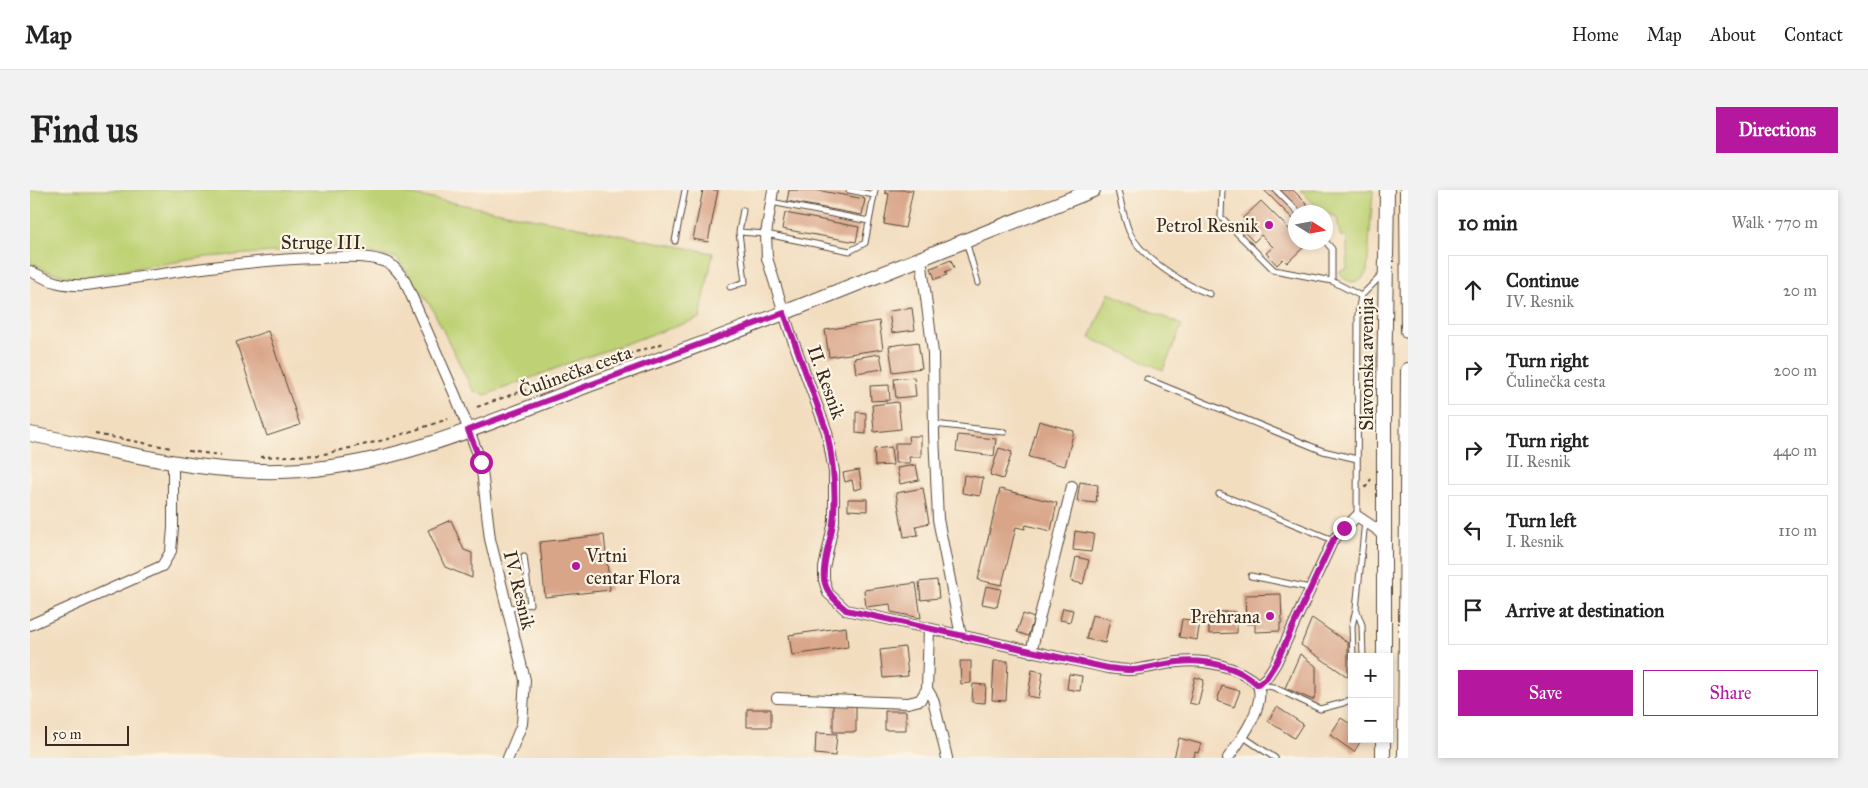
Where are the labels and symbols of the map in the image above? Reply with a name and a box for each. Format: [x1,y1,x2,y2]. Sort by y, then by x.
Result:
north arrow [1288,205,1333,250]
place label: Petrol Resnik [1156,214,1259,237]
marker: Petrol Resnik [1263,219,1275,231]
street label: Struge III. [281,231,365,255]
street label: Slavonska avenija [1355,296,1378,431]
street label: Čulinečka cesta [516,340,636,402]
street label: II. Resnik [803,342,851,422]
route start [470,451,493,474]
route end [1333,517,1356,540]
place label: Vrtni centar Flora [585,544,681,589]
street label: IV. Resnik [499,548,540,632]
marker: Vrtni centar Flora [570,560,582,572]
place label: Prehrana [1190,605,1261,628]
marker: Prehrana [1264,610,1276,622]
scale bar [45,723,129,746]

